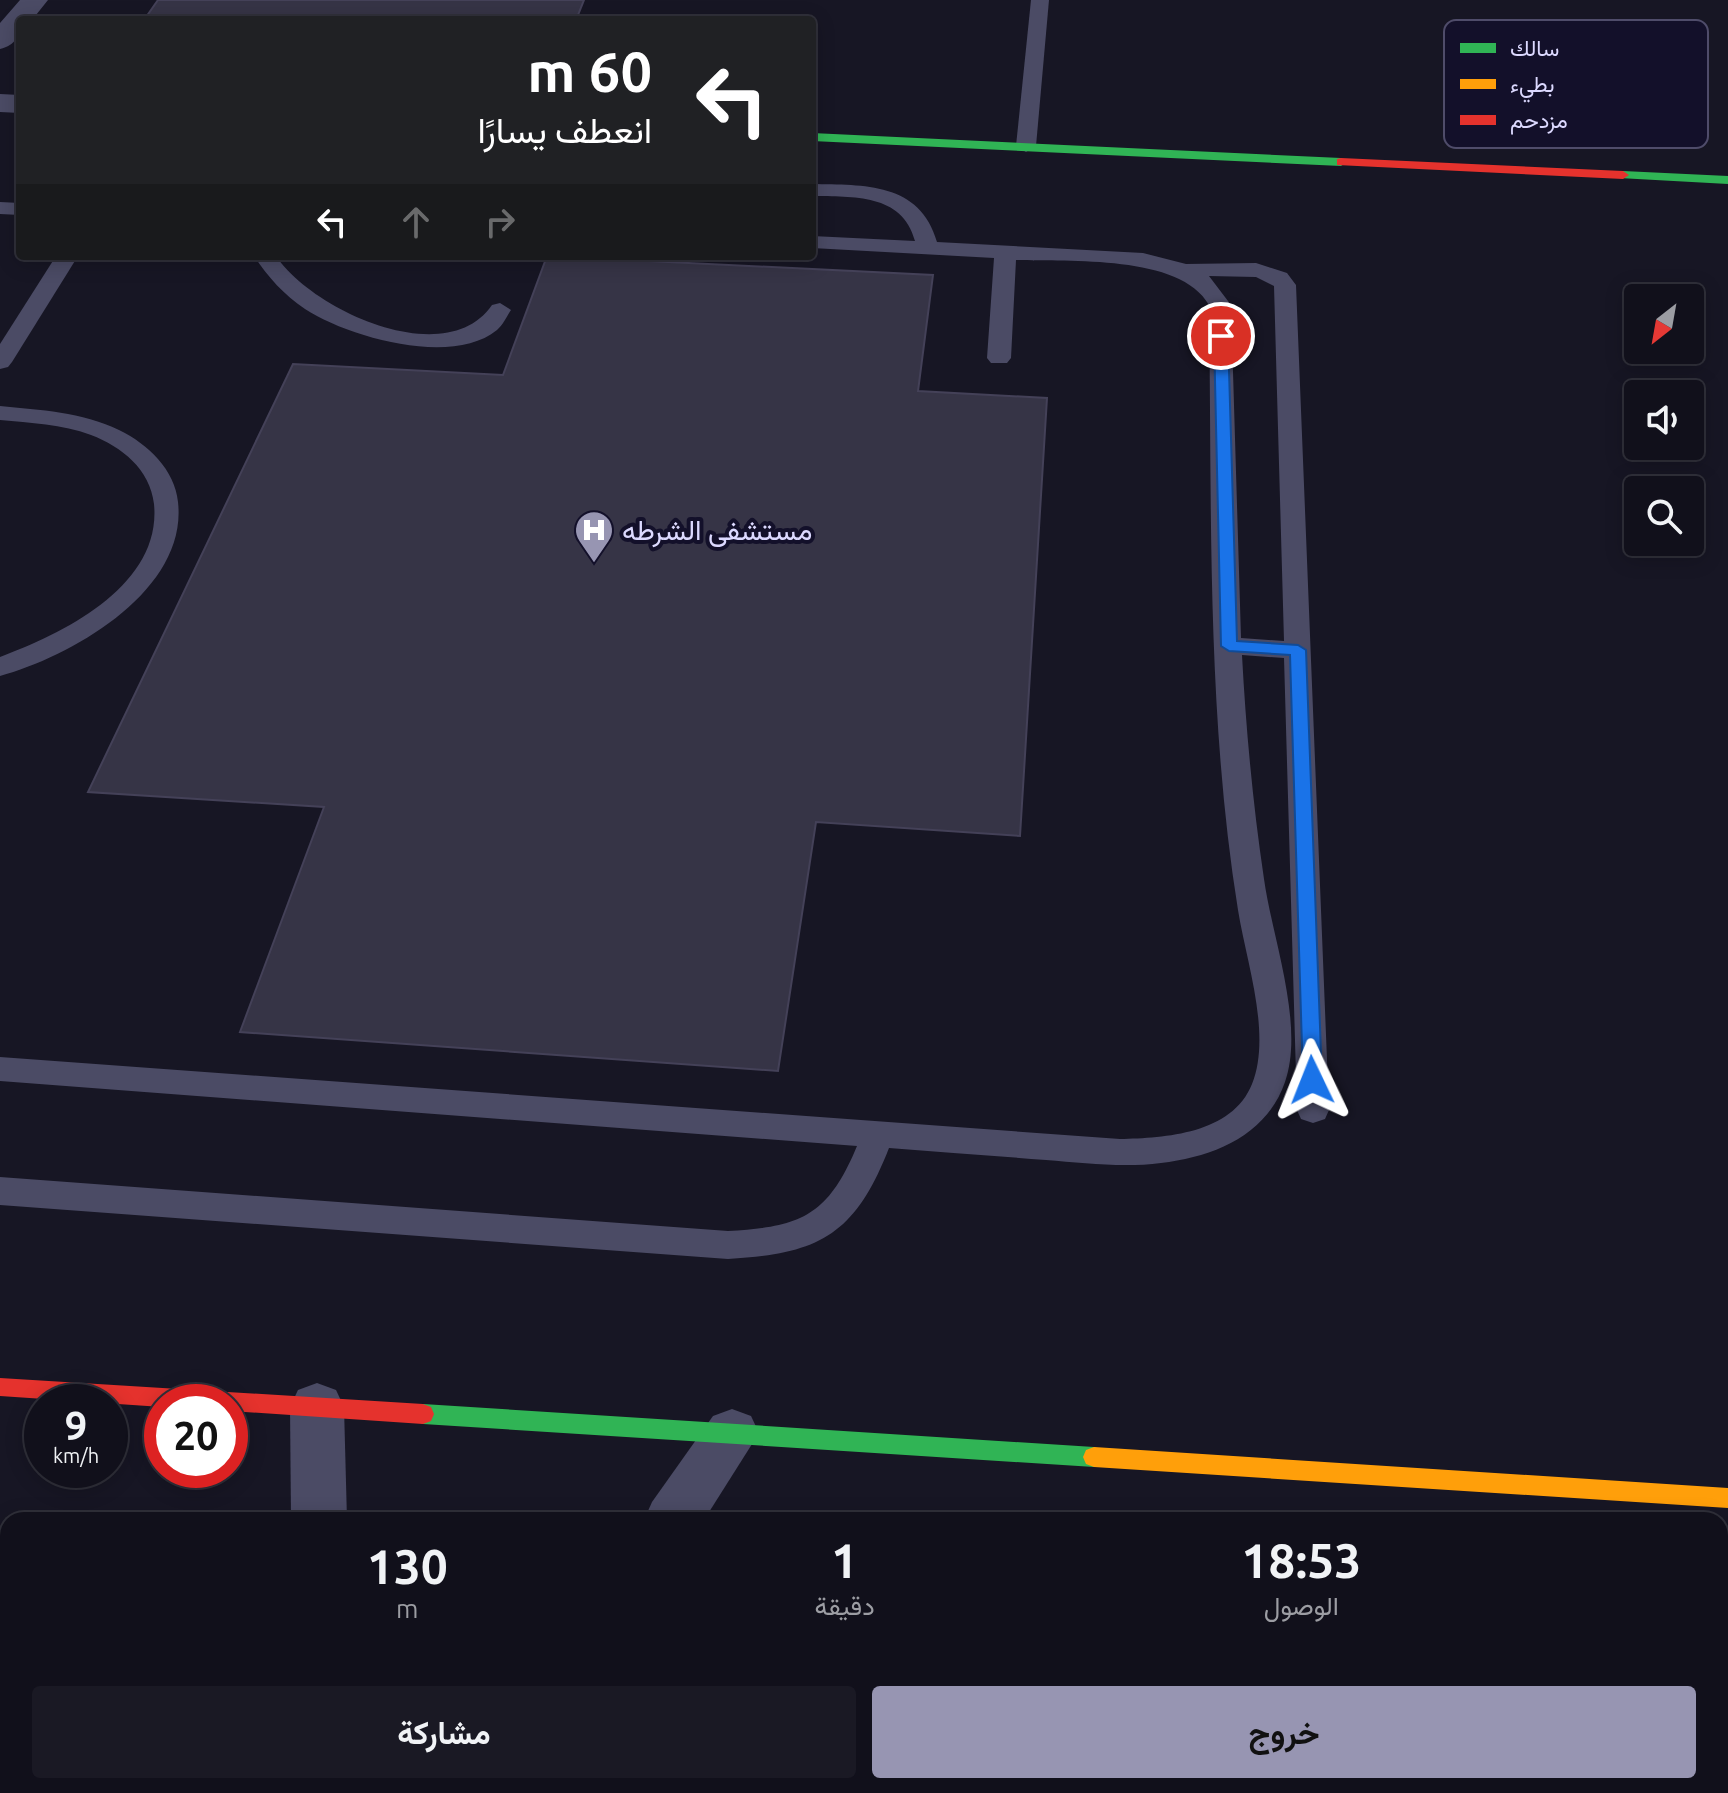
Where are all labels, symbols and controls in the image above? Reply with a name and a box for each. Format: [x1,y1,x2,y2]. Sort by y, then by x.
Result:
legend [1444,20,1708,148]
text: سالك [1510,35,1559,60]
text: 60 m [527,40,652,103]
icon: left [680,48,784,152]
text: بطيء [1510,71,1555,103]
text: مزدحم [1510,107,1568,135]
text: انعطف يسارًا [478,109,652,150]
icon: left [310,200,354,244]
icon: ahead [394,200,438,244]
icon: right [478,200,522,244]
north arrow [1624,284,1704,364]
map controls [1624,284,1704,556]
pin [1187,302,1255,370]
icon: arrive [1199,314,1243,358]
button: sound [1624,380,1704,460]
button: search [1624,476,1704,556]
hospital icon: مستشفى الشرطه [573,509,615,564]
place label: مستشفى الشرطه [622,514,812,548]
position arrow [1270,1038,1354,1122]
speed limit sign: 20 [144,1384,248,1488]
text: 9 [65,1403,87,1448]
text: km/h [53,1444,99,1467]
text: 1 [831,1533,858,1587]
text: 18:53 [1241,1533,1361,1587]
text: 130 [367,1539,448,1593]
text: دقيقة [814,1591,875,1620]
text: الوصول [1264,1591,1339,1620]
text: m [396,1594,418,1623]
button: مشاركة [32,1686,856,1778]
button: خروج [872,1686,1696,1778]

